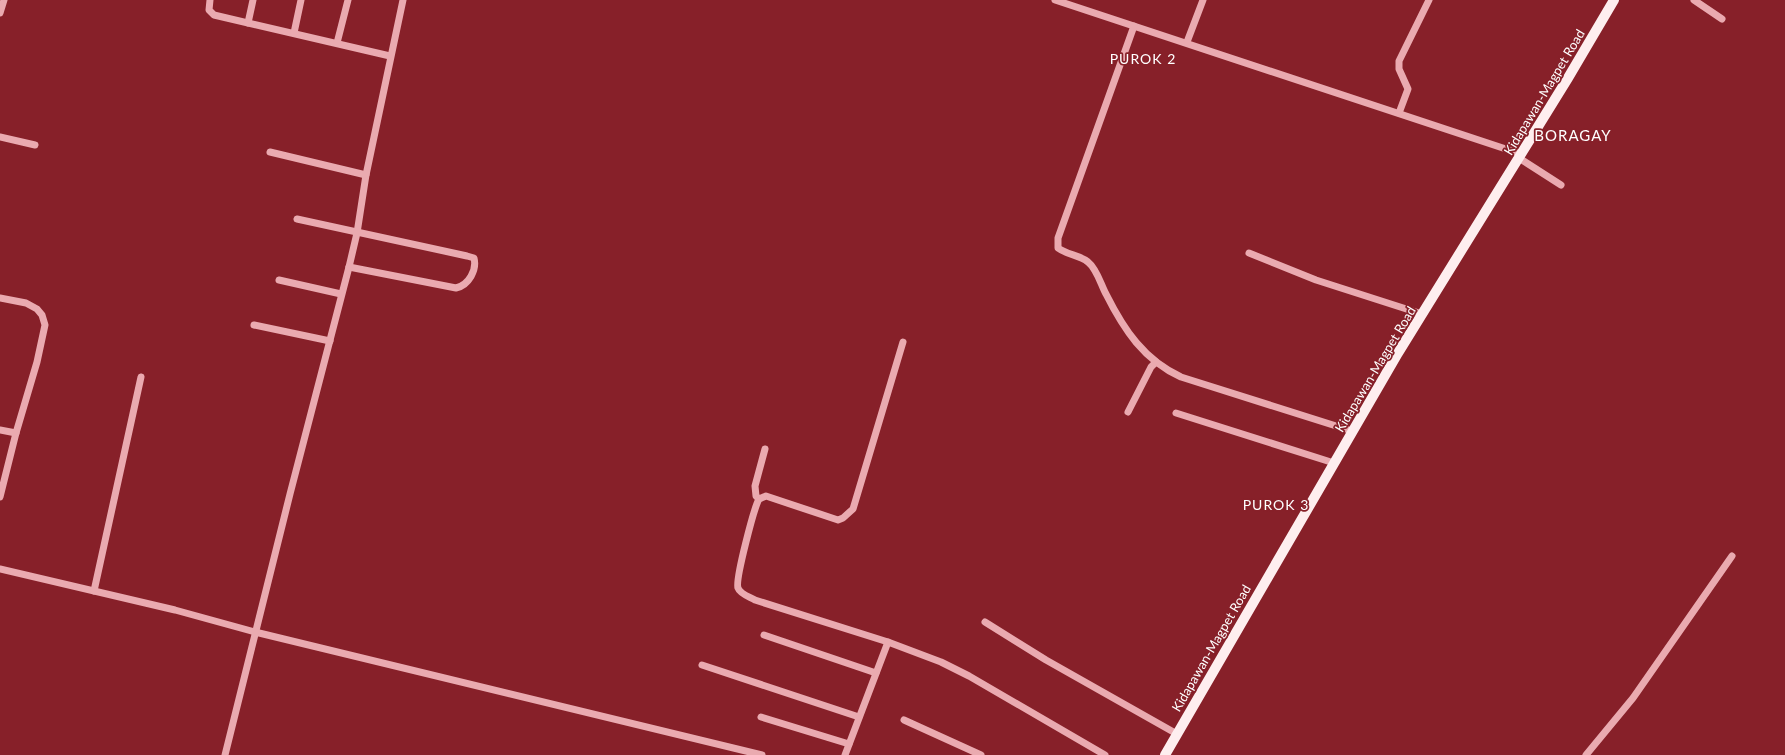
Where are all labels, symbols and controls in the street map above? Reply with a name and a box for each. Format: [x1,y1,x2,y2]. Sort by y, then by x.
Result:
street label: Kidapawan-Magpet Road [1500,26,1588,158]
district label: PUROK 2 [1110,50,1176,67]
district label: BORAGAY [1534,126,1612,144]
street label: Kidapawan-Magpet Road [1331,303,1419,435]
district label: PUROK 3 [1243,496,1309,513]
street label: Kidapawan-Magpet Road [1168,582,1254,714]

